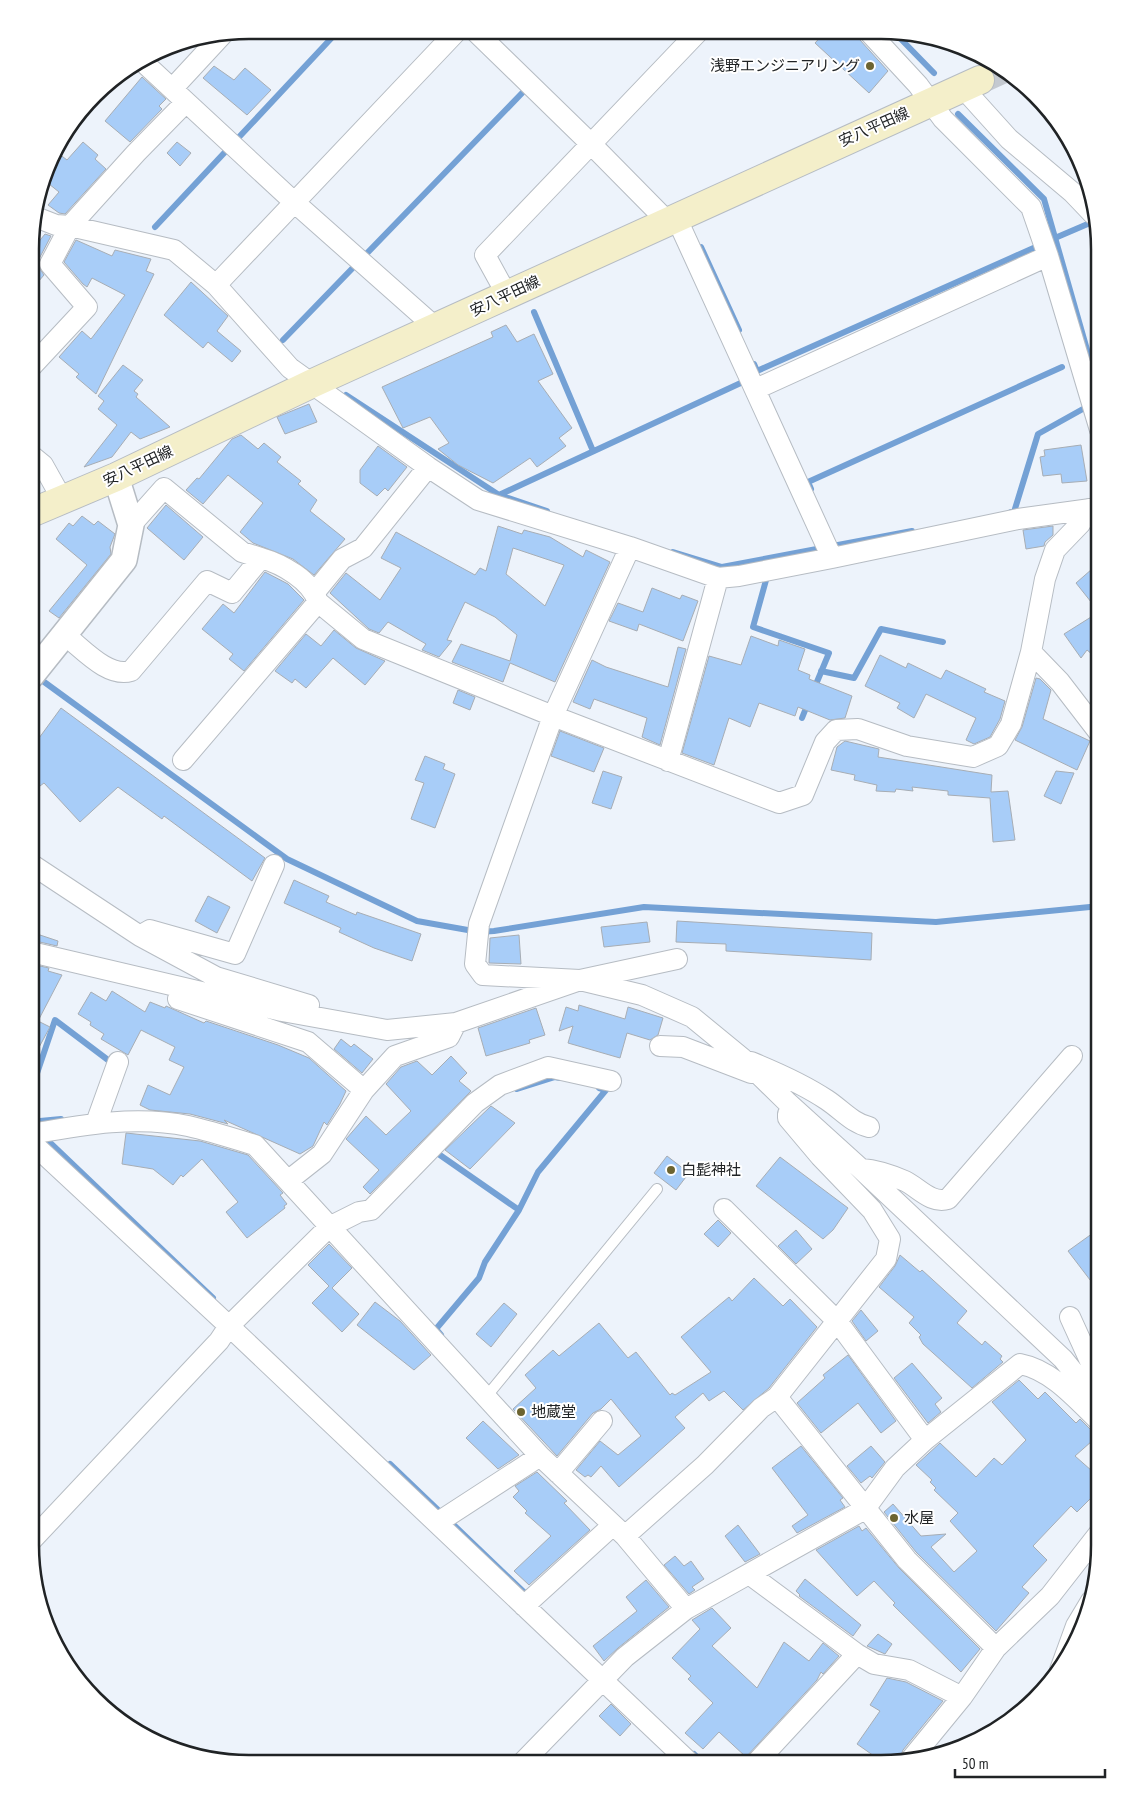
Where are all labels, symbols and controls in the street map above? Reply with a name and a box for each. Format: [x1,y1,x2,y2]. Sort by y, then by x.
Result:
place label: 浅野エンジニアリング [710,56,860,75]
marker: 浅野エンジニアリング [864,60,876,72]
street label: 安八平田線 [836,103,912,150]
street label: 安八平田線 [467,271,543,320]
street label: 安八平田線 [100,441,176,490]
place label: 白髭神社 [681,1160,741,1179]
marker: 白髭神社 [665,1164,677,1176]
place label: 地蔵堂 [531,1402,576,1421]
marker: 地蔵堂 [515,1406,527,1418]
place label: 水屋 [904,1508,934,1527]
marker: 水屋 [888,1512,900,1524]
scale bar [955,1746,1105,1778]
text: 50 m [962,1754,988,1773]

